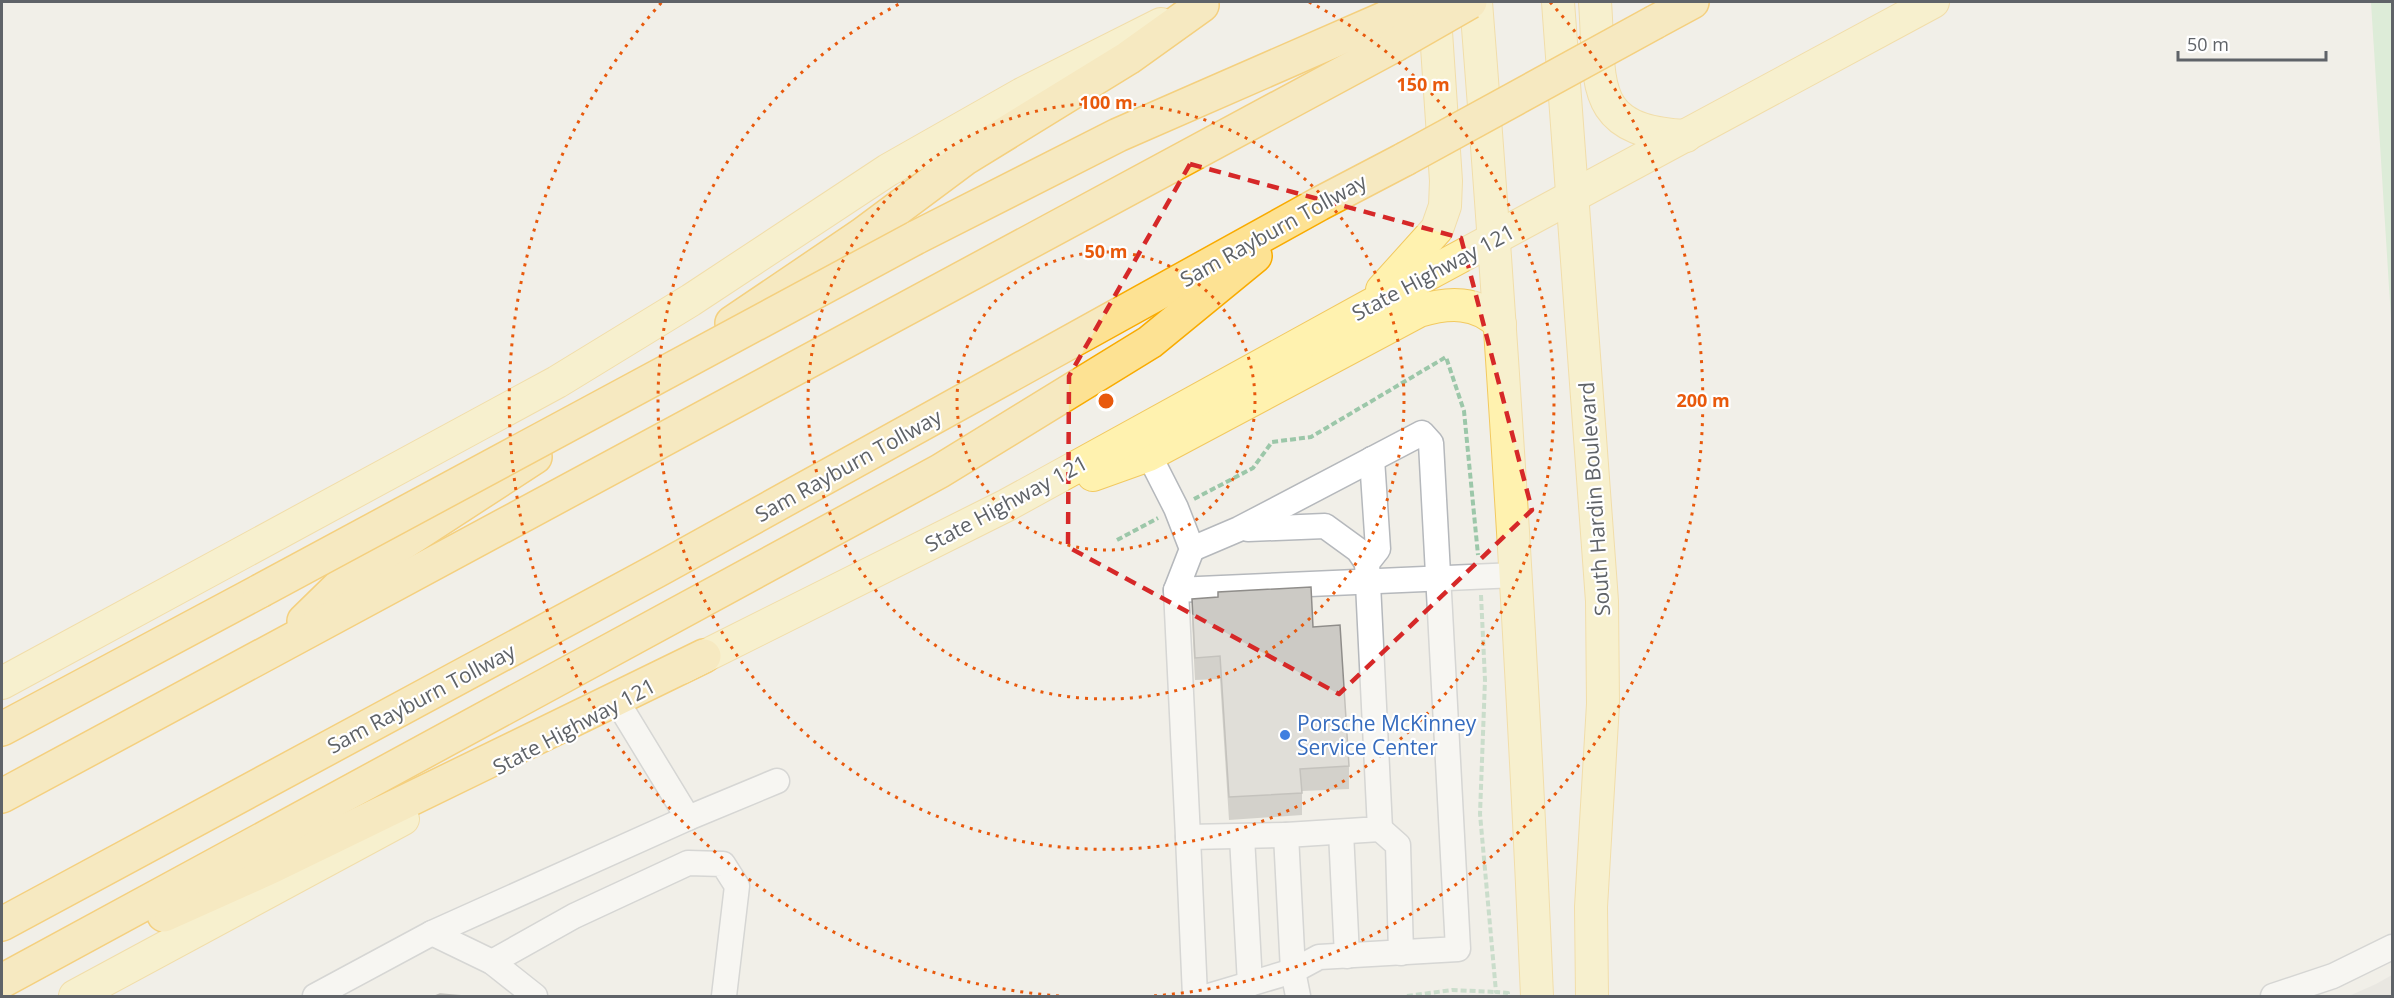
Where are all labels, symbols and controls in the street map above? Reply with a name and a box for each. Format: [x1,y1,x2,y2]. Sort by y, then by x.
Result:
scale bar [2178,24,2326,62]
text: 50 m [2187,32,2229,56]
text: 150 m [1396,72,1450,96]
text: 100 m [1079,90,1133,114]
street label: Sam Rayburn Tollway [1175,167,1372,293]
street label: State Highway 121 [1347,217,1519,327]
text: 50 m [1085,239,1127,263]
street label: South Hardin Boulevard [1572,381,1616,617]
text: 200 m [1676,388,1730,412]
centre of rings [1096,391,1116,411]
street label: Sam Rayburn Tollway [750,402,947,528]
street label: State Highway 121 [920,448,1092,558]
street label: Sam Rayburn Tollway [322,636,520,759]
street label: State Highway 121 [488,671,660,781]
place label: Porsche McKinney Service Center [1297,709,1477,761]
marker: Porsche McKinney Service Center [1278,728,1292,742]

